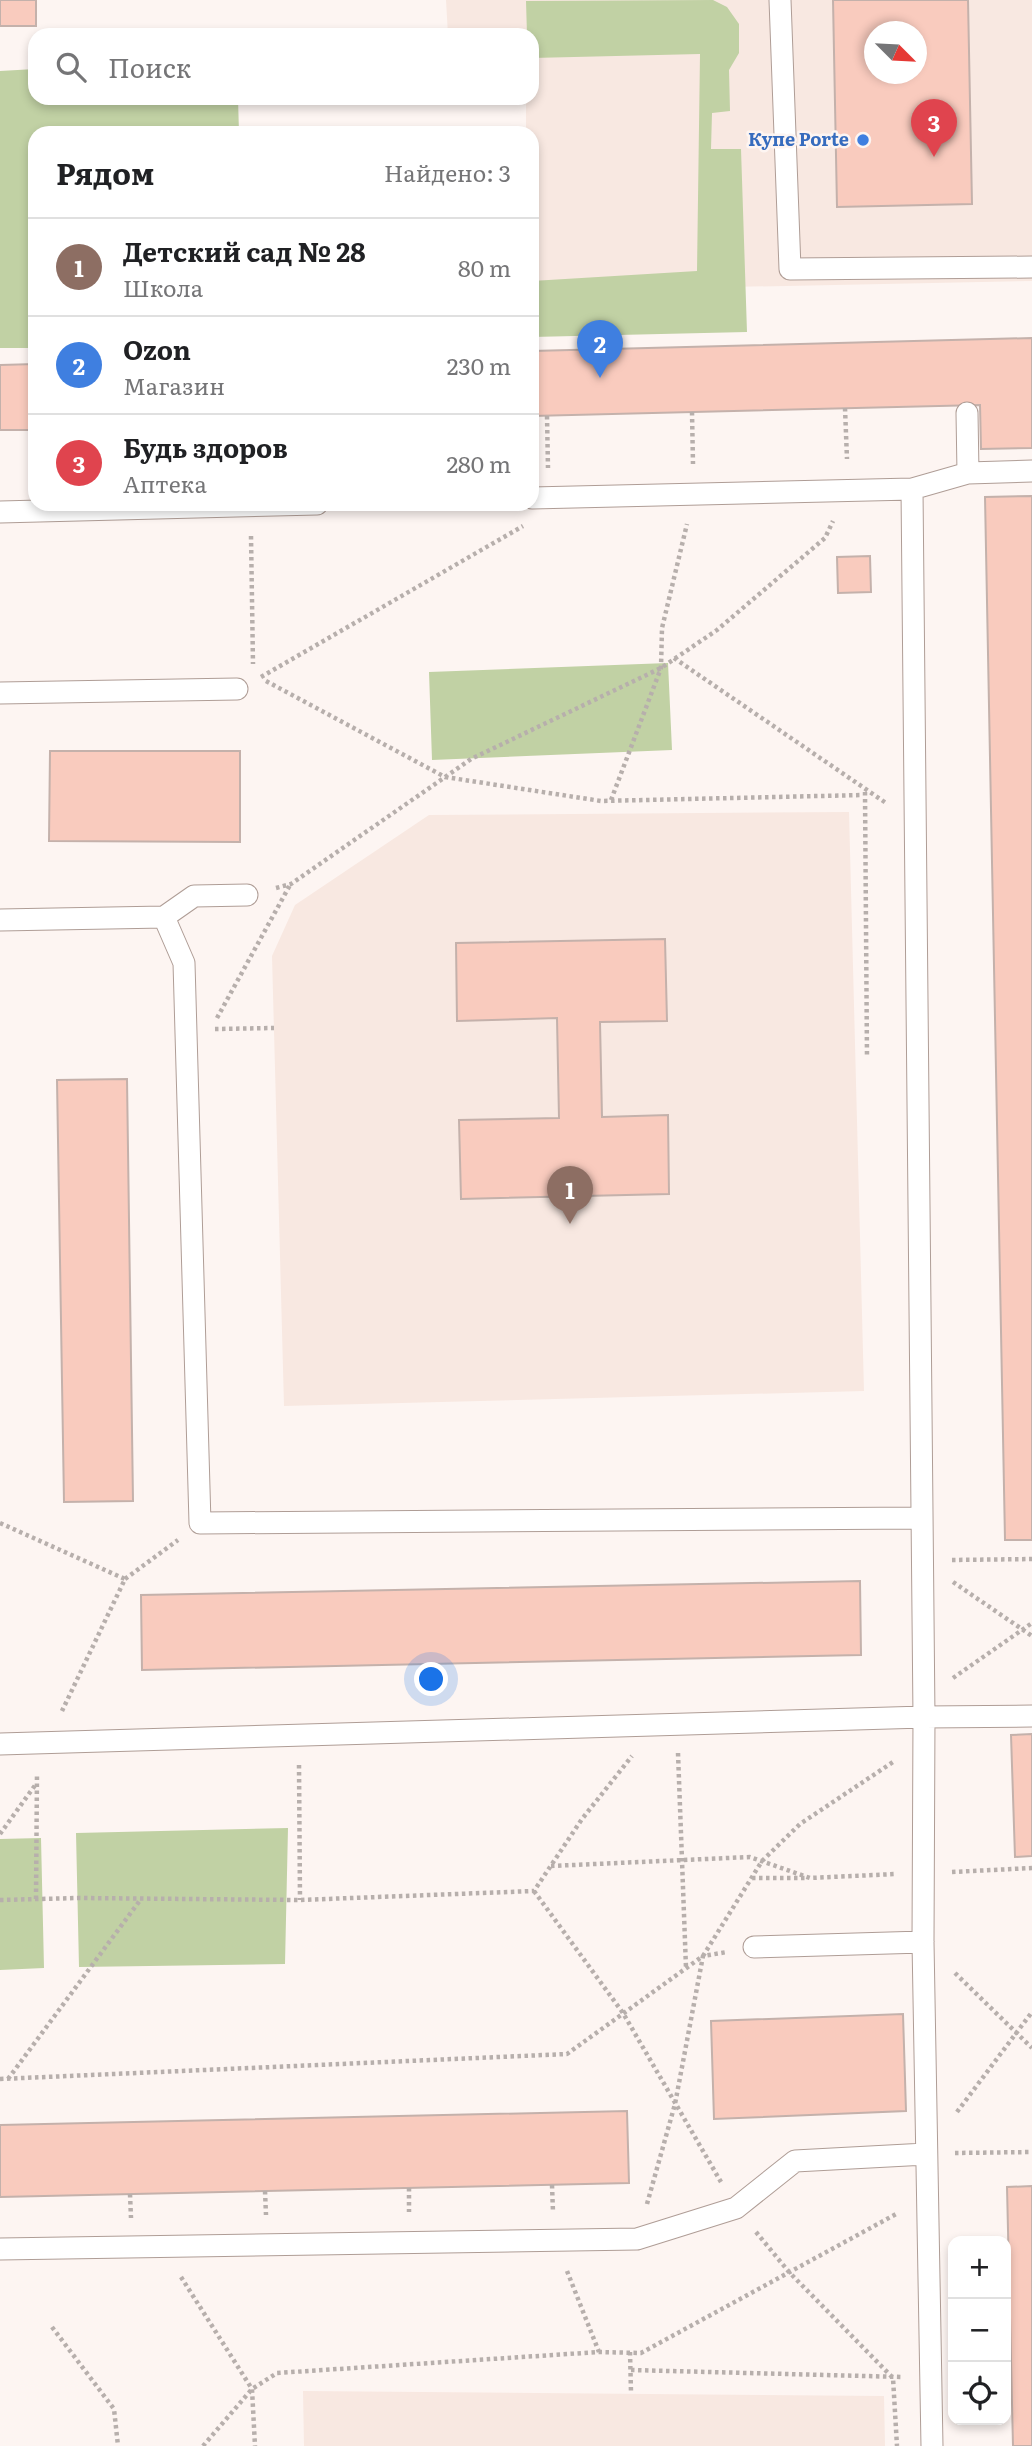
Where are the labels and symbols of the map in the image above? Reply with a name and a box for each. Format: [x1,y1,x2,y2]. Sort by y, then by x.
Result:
north arrow [864,21,927,84]
pin: 3 [911,99,957,157]
place label: Купе Porte [748,125,849,152]
marker: Купе Porte [855,132,871,148]
pin: 2 [577,320,623,378]
pin: 1 [547,1166,593,1224]
your location [414,1662,448,1696]

